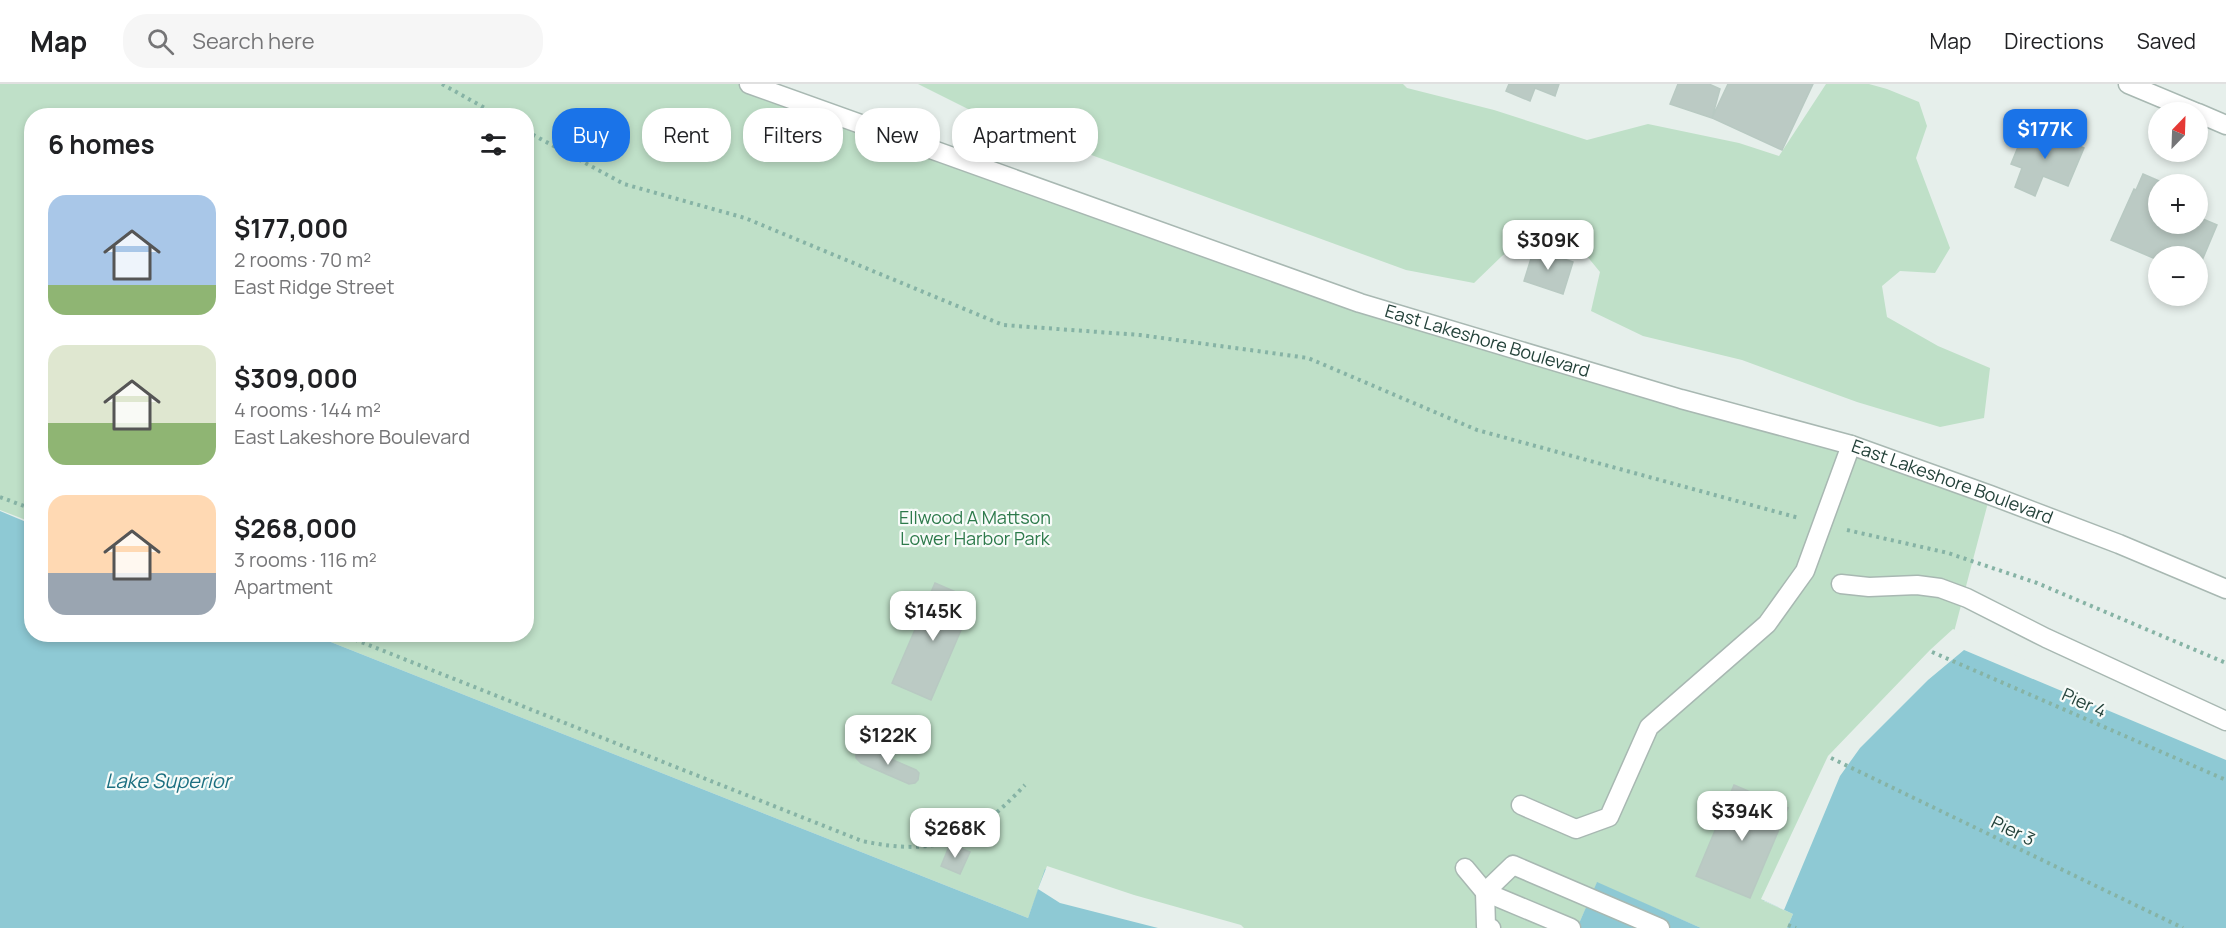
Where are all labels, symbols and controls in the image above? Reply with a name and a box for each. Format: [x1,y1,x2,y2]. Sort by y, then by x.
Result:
search box [123,14,543,68]
text: Map [30,22,87,60]
icon: search [144,25,177,58]
text: Search here [192,26,315,56]
text: Map [1930,27,1971,55]
text: Directions [2004,27,2104,55]
text: Saved [2137,27,2196,55]
north arrow [2148,102,2208,162]
map controls [2148,102,2208,306]
chip: Buy [552,108,630,162]
chip: Rent [642,108,731,162]
chip: Filters [743,108,843,162]
chip: New [855,108,940,162]
chip: Apartment [952,108,1098,162]
pin: $177K [2003,109,2087,160]
text: $177K [2017,115,2073,142]
text: 6 homes [48,126,155,162]
icon: filters [477,128,510,161]
button: + [2148,174,2208,234]
text: $177,000 [234,210,348,246]
icon: home [96,219,168,291]
pin: $309K [1506,220,1590,271]
text: $309K [1517,226,1579,253]
text: 2 rooms · 70 m² [234,246,371,273]
button: − [2148,246,2208,306]
text: East Ridge Street [234,273,394,300]
street label: East Lakeshore Boulevard [1382,298,1593,382]
text: $309,000 [234,360,358,396]
icon: home [96,369,168,441]
text: 4 rooms · 144 m² [234,396,381,423]
text: East Lakeshore Boulevard [234,423,470,450]
street label: East Lakeshore Boulevard [1849,433,2057,529]
park label: Ellwood A Mattson Lower Harbor Park [899,505,1051,550]
text: $268,000 [234,510,357,546]
icon: home [96,519,168,591]
text: 3 rooms · 116 m² [234,546,377,573]
text: Apartment [234,573,333,600]
pin: $145K [891,591,975,642]
text: $145K [904,597,962,624]
street label: Pier 4 [2058,682,2110,722]
pin: $122K [846,715,930,766]
text: $122K [859,721,917,748]
water label: Lake Superior [105,767,233,794]
pin: $394K [1700,791,1784,842]
text: $394K [1711,797,1773,824]
pin: $268K [913,808,997,859]
street label: Pier 3 [1988,809,2039,851]
text: $268K [924,814,986,841]

